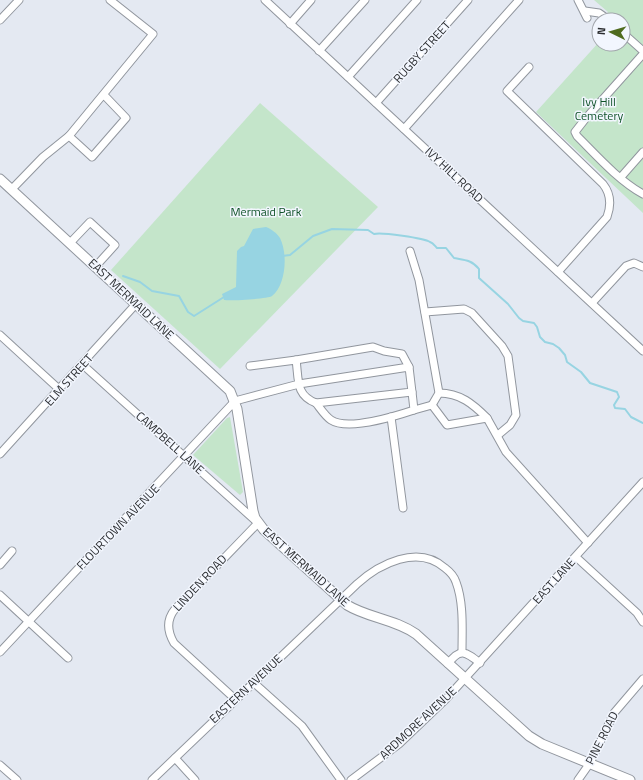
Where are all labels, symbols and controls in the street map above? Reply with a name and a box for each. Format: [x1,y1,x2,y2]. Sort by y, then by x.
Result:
north arrow [591,12,631,52]
street label: RUGBY STREET [388,16,455,87]
text: N [593,27,609,36]
park label: Ivy Hill Cemetery [575,92,624,125]
street label: IVY HILL ROAD [421,142,488,207]
park label: Mermaid Park [231,202,302,221]
street label: EAST MERMAID LANE [84,254,179,344]
street label: ELM STREET [40,349,98,410]
street label: CAMPBELL LANE [132,407,209,479]
street label: FLOURTOWN AVENUE [72,479,164,574]
street label: EAST MERMAID LANE [259,522,354,611]
street label: LINDEN ROAD [168,550,231,615]
street label: EAST LANE [528,553,580,608]
street label: EASTERN AVENUE [205,649,287,728]
street label: ARDMORE AVENUE [375,681,461,764]
street label: PINE ROAD [580,708,623,768]

